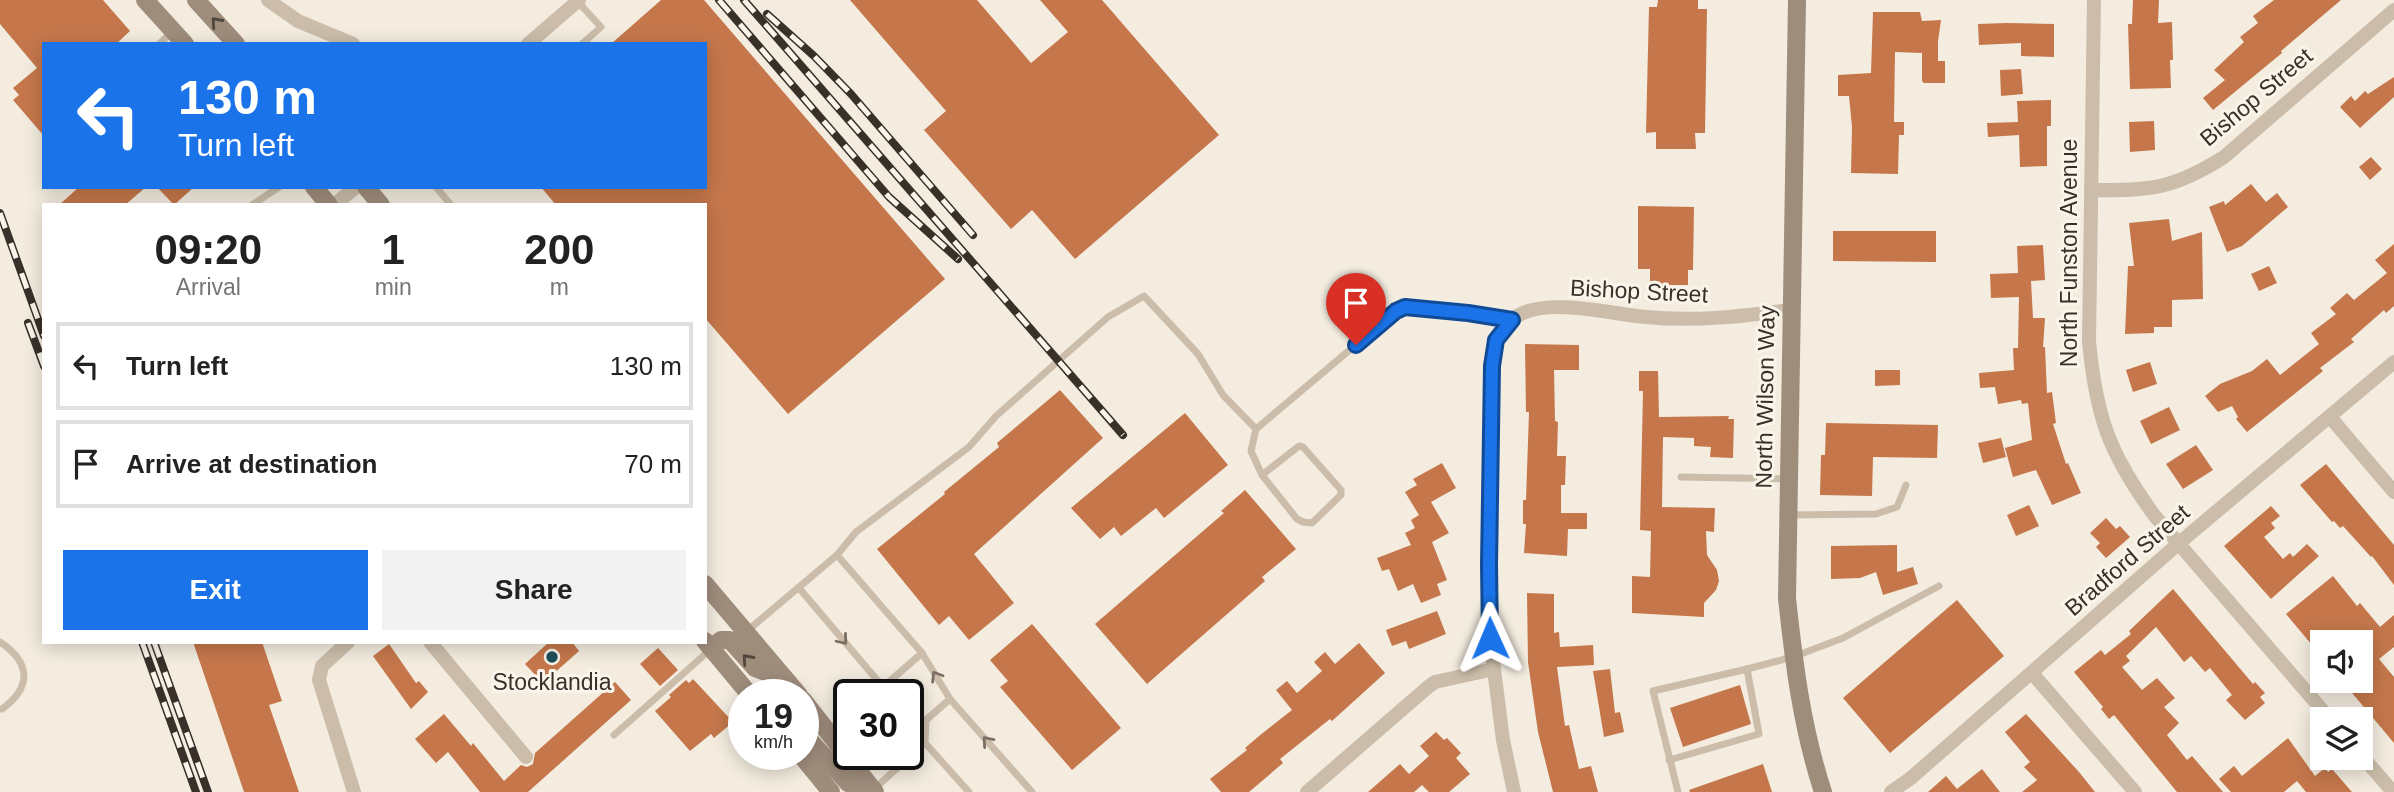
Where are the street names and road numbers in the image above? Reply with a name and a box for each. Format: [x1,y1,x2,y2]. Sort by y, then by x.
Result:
street label: Bishop Street [2195,42,2318,151]
street label: North Funston Avenue [2056,139,2082,367]
street label: Bishop Street [1569,274,1709,308]
street label: North Wilson Way [1750,305,1780,489]
street label: Bradford Street [2060,499,2195,621]

